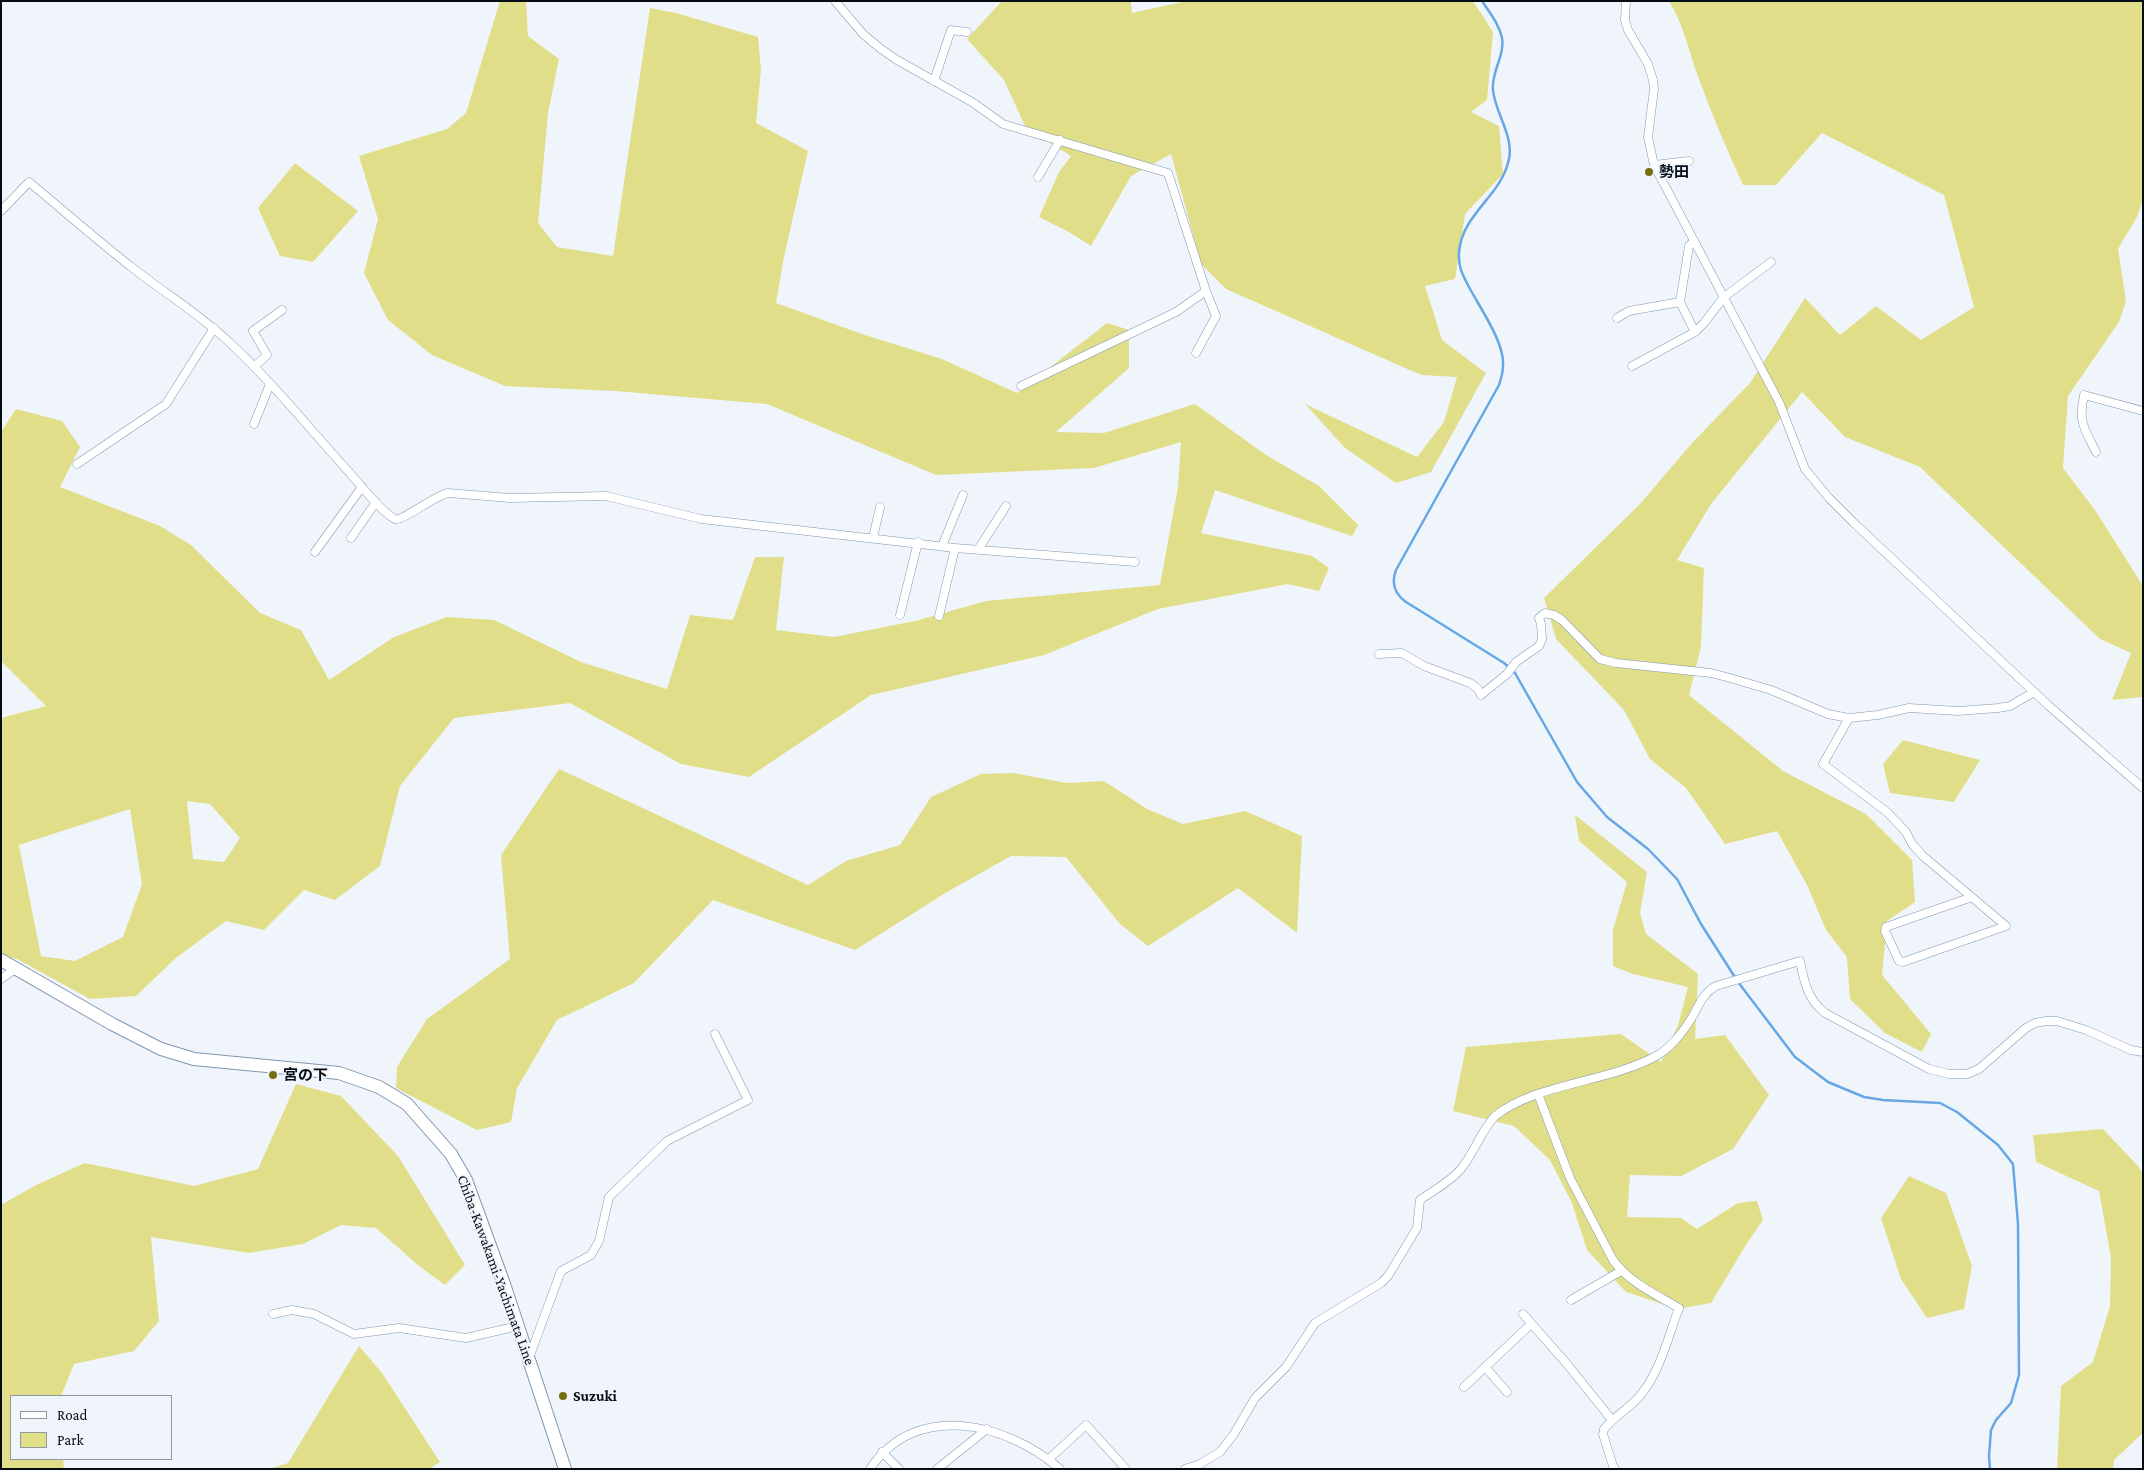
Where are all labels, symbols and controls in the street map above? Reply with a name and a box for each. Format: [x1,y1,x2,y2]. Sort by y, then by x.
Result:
place label: 勢田 [1659,163,1689,181]
marker: 勢田 [1643,166,1655,178]
place label: 宮の下 [283,1066,328,1084]
marker: 宮の下 [267,1069,279,1081]
street label: Chiba-Kawakami-Yachimata Line [453,1172,539,1368]
place label: Suzuki [573,1387,617,1405]
marker: Suzuki [557,1390,569,1402]
legend [10,1395,172,1460]
text: Road [57,1407,87,1423]
text: Park [57,1432,84,1448]

